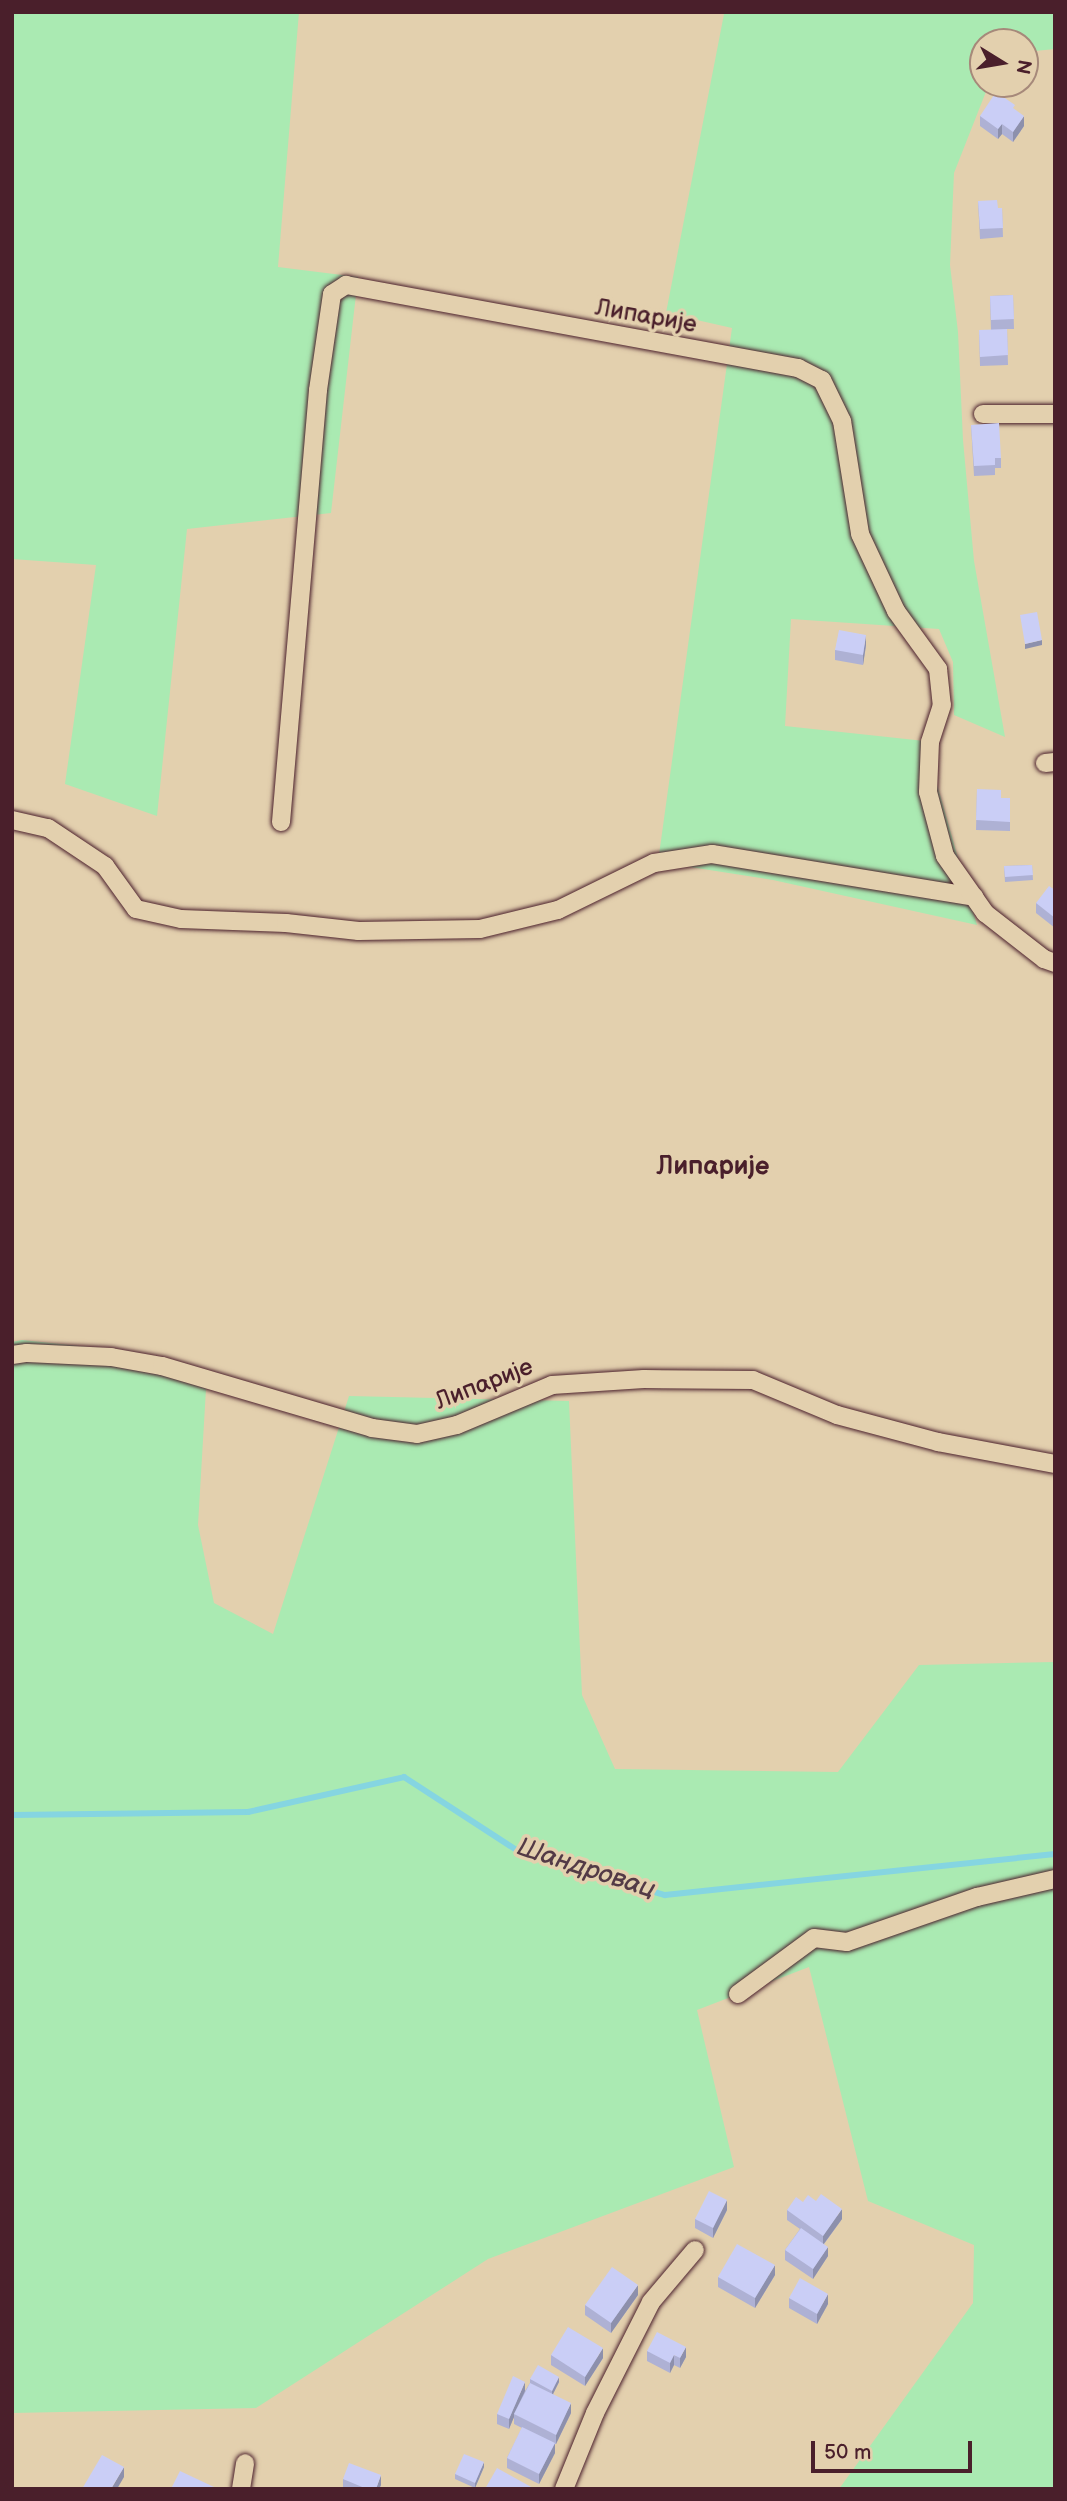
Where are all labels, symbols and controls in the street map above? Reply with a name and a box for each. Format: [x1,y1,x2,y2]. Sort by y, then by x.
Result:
north arrow [969,28,1039,98]
text: N [1010,58,1036,76]
street label: Липарије [593,293,699,339]
district label: Липарије [656,1151,770,1183]
street label: Липарије [431,1352,537,1416]
water label: Шандровац [513,1832,659,1906]
scale bar [815,2428,976,2472]
text: 50 m [824,2440,871,2465]

